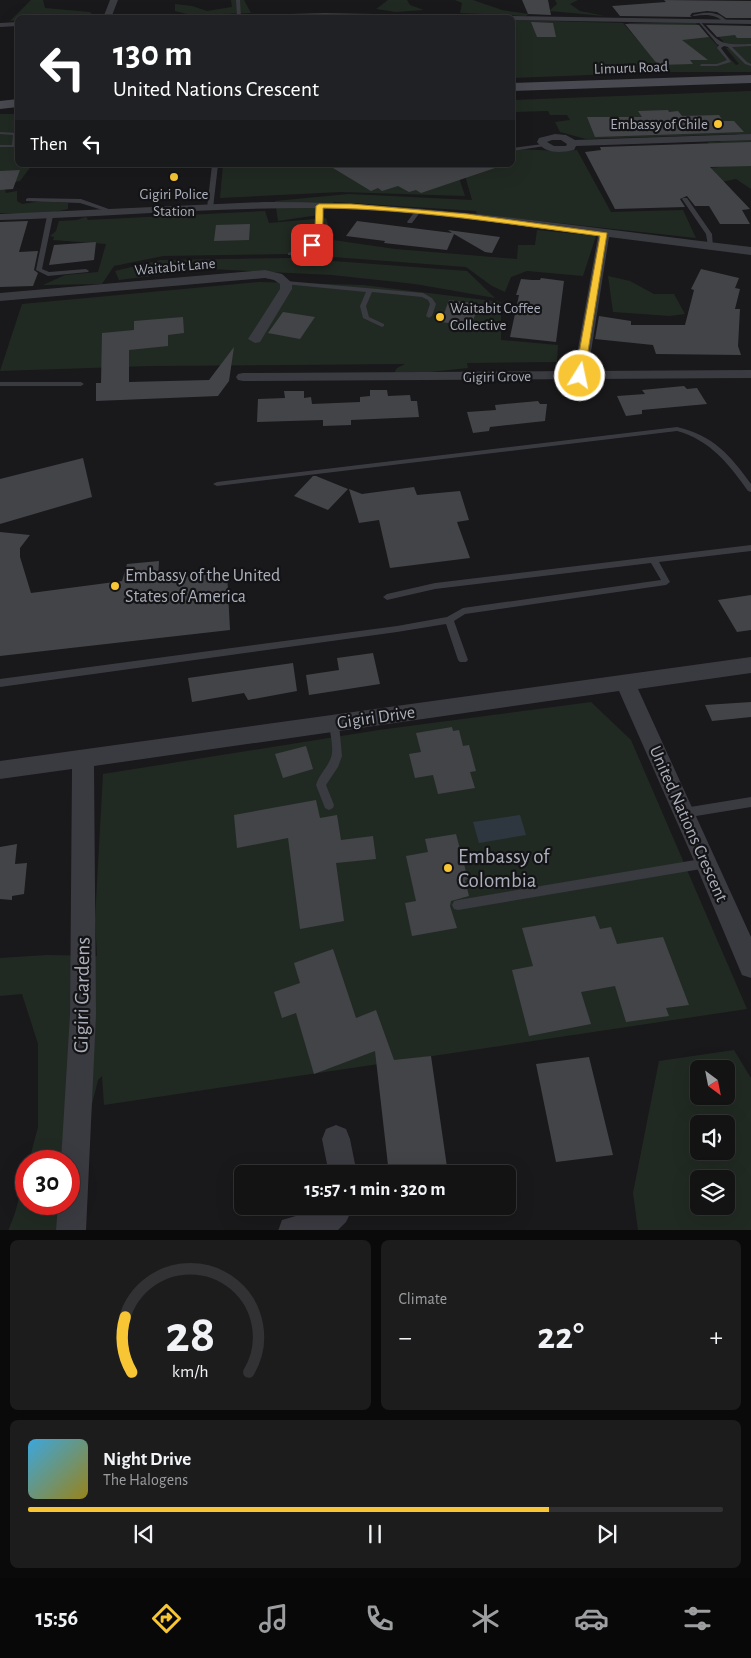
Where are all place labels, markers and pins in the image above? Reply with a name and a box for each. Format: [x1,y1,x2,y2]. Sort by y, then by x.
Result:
place label: Embassy of Chile [610,117,708,132]
marker: Embassy of Chile [712,118,724,130]
marker: Gigiri Police Station [168,171,180,183]
place label: Gigiri Police Station [139,187,209,219]
pin [291,224,333,266]
place label: Waitabit Coffee Collective [450,301,541,333]
marker: Waitabit Coffee Collective [434,311,446,323]
place label: Embassy of the United States of America [125,567,280,606]
marker: Embassy of the United States of America [109,580,121,592]
place label: Embassy of Colombia [458,846,551,891]
marker: Embassy of Colombia [442,862,454,874]

